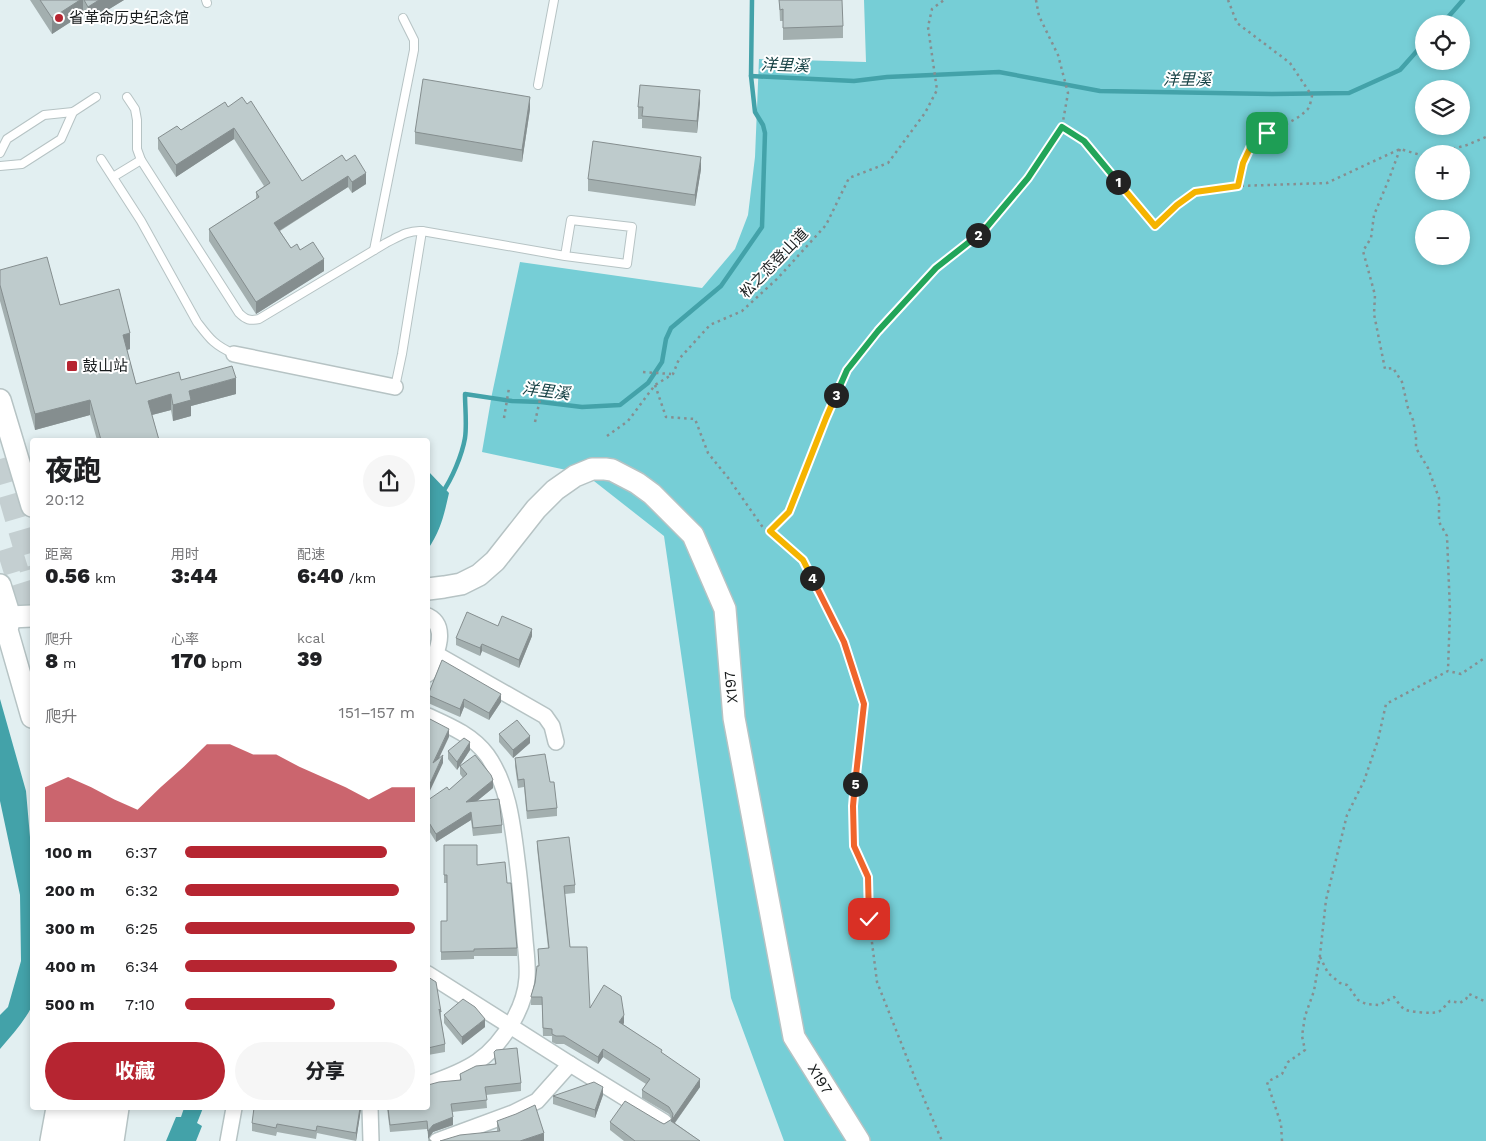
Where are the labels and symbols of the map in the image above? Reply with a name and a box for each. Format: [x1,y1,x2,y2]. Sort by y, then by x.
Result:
place label: 省革命历史纪念馆 [69,9,189,27]
marker: 省革命历史纪念馆 [53,12,65,24]
water label: 洋里溪 [761,55,811,75]
water label: 洋里溪 [1163,70,1213,89]
pin [1246,112,1288,154]
pin: 1 [1106,170,1130,194]
pin: 2 [966,222,990,248]
street label: 松之恋登山道 [736,224,812,302]
place label: 鼓山站 [83,357,128,375]
marker: 鼓山站 [65,359,79,373]
water label: 洋里溪 [521,379,573,404]
pin: 3 [824,382,848,408]
pin: 4 [800,566,824,590]
street label: X197 [721,670,741,704]
pin: 5 [842,772,868,796]
pin [848,898,890,940]
street label: X197 [804,1061,836,1097]

